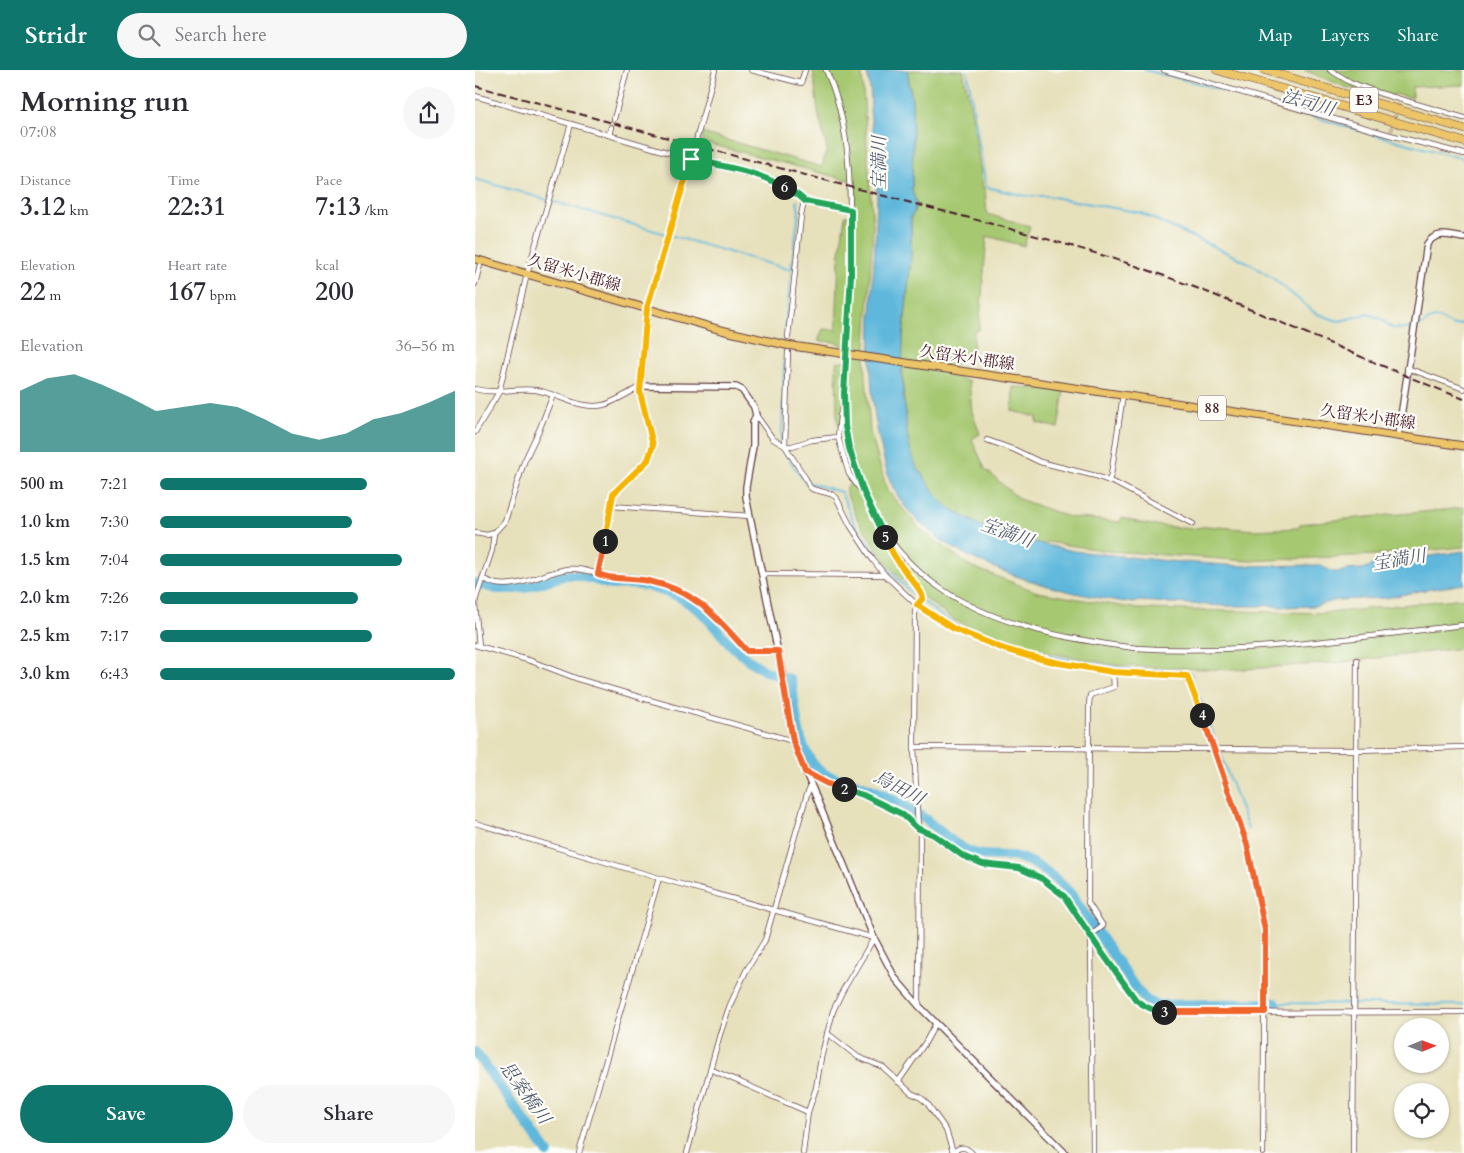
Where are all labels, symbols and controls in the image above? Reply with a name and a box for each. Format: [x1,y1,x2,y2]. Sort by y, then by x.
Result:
search box [117,13,467,58]
text: Stridr [25,19,87,52]
icon: search [135,21,163,49]
text: Search here [175,22,267,48]
text: Map [1258,23,1293,48]
text: Layers [1321,23,1370,48]
text: Share [1398,23,1439,48]
text: Morning run [20,83,189,121]
water label: 法司川 [1279,84,1339,123]
button: share [403,87,455,139]
road number: E3 [1350,88,1378,112]
text: 07:08 [20,121,57,143]
water label: 宝満川 [867,134,892,190]
pin [670,138,712,180]
icon: arrive [677,145,705,173]
text: Distance [20,171,71,190]
text: Time [168,171,200,190]
text: Pace [315,171,342,190]
pin: 6 [771,174,797,200]
text: 6 [781,178,788,197]
text: 3.12 [20,190,66,224]
text: 22:31 [168,190,226,224]
text: 7:13 [315,190,361,224]
text: km [66,201,89,220]
text: /km [361,201,389,220]
street label: 久留米小郡線 [525,249,623,297]
text: Elevation [20,256,76,275]
text: Heart rate [168,256,227,275]
text: kcal [315,256,339,275]
text: 22 [20,275,46,309]
text: 167 [168,275,206,309]
text: 200 [315,275,354,309]
text: m [46,286,61,305]
text: bpm [206,286,237,305]
text: Elevation [20,335,84,357]
text: 36–56 m [396,335,455,357]
street label: 久留米小郡線 [918,340,1016,376]
road number: 88 [1198,396,1226,420]
street label: 久留米小郡線 [1319,399,1417,435]
text: 500 m [20,473,64,495]
text: 7:21 [100,473,129,495]
text: 1.0 km [20,511,70,533]
text: 7:30 [100,511,129,533]
water label: 宝満川 [977,512,1039,555]
pin: 5 [873,524,897,550]
pin: 1 [593,528,617,554]
text: 5 [882,528,889,547]
text: 1 [602,532,609,551]
water label: 宝満川 [1370,543,1430,577]
text: 1.5 km [20,549,70,571]
text: 7:04 [100,549,129,571]
text: 2.0 km [20,587,70,609]
text: 7:26 [100,587,129,609]
text: 2.5 km [20,625,70,647]
text: 7:17 [100,625,129,647]
text: 3.0 km [20,663,70,685]
text: 6:43 [100,663,129,685]
pin: 4 [1189,702,1215,728]
text: 4 [1199,706,1206,725]
water label: 烏田川 [869,764,930,813]
pin: 2 [831,776,857,802]
text: 2 [841,780,848,799]
pin: 3 [1151,1000,1177,1024]
text: 3 [1161,1003,1168,1022]
north arrow [1394,1018,1449,1072]
map controls [1394,1018,1449,1138]
water label: 思案橋川 [494,1057,557,1131]
button: locate [1394,1083,1449,1138]
button: Save [20,1085,233,1143]
button: Share [243,1085,455,1143]

